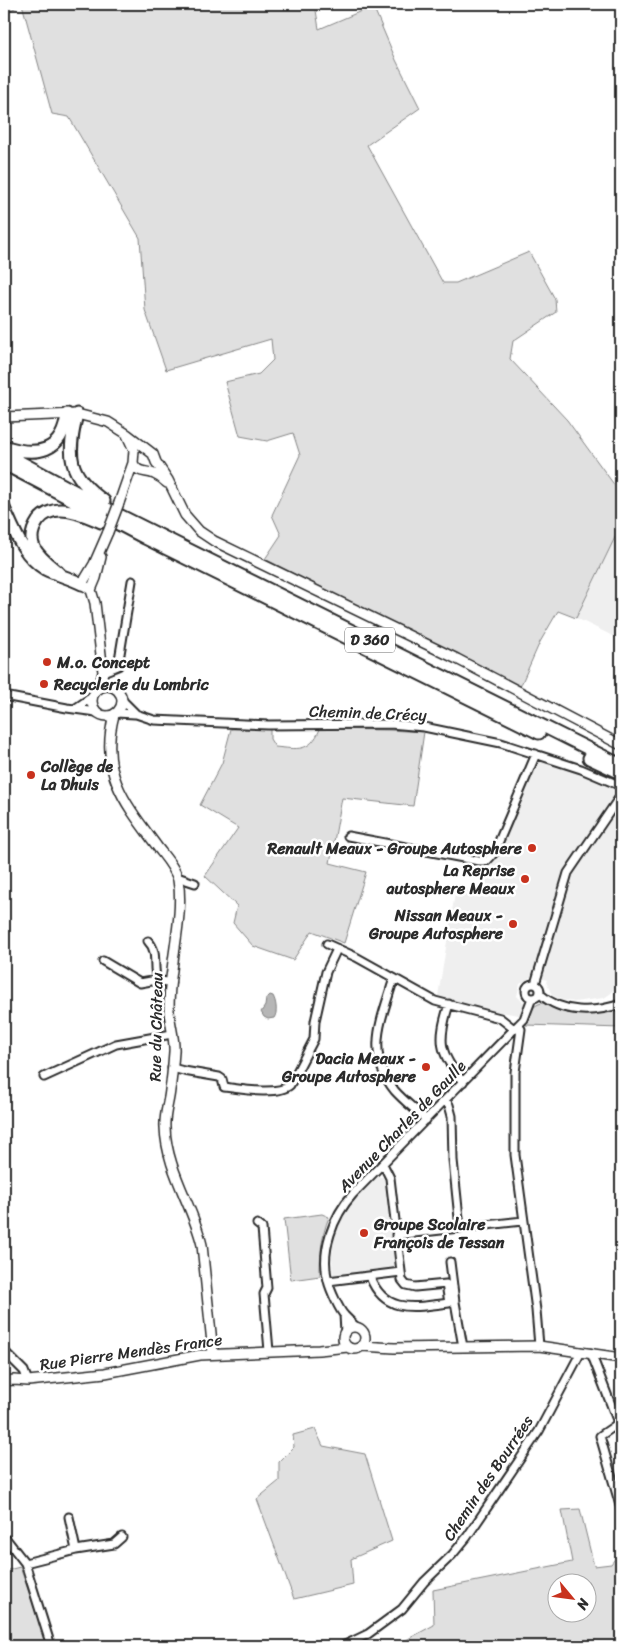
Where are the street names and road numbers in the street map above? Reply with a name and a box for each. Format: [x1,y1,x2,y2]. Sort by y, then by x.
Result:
road number: D 360 [345,628,395,652]
street label: Chemin de Crécy [309,696,428,730]
street label: Rue du Château [141,972,171,1082]
street label: Avenue Charles de Gaulle [330,1053,474,1200]
street label: Rue Pierre Mendès France [38,1325,224,1379]
street label: Chemin des Bourrées [435,1408,541,1547]

